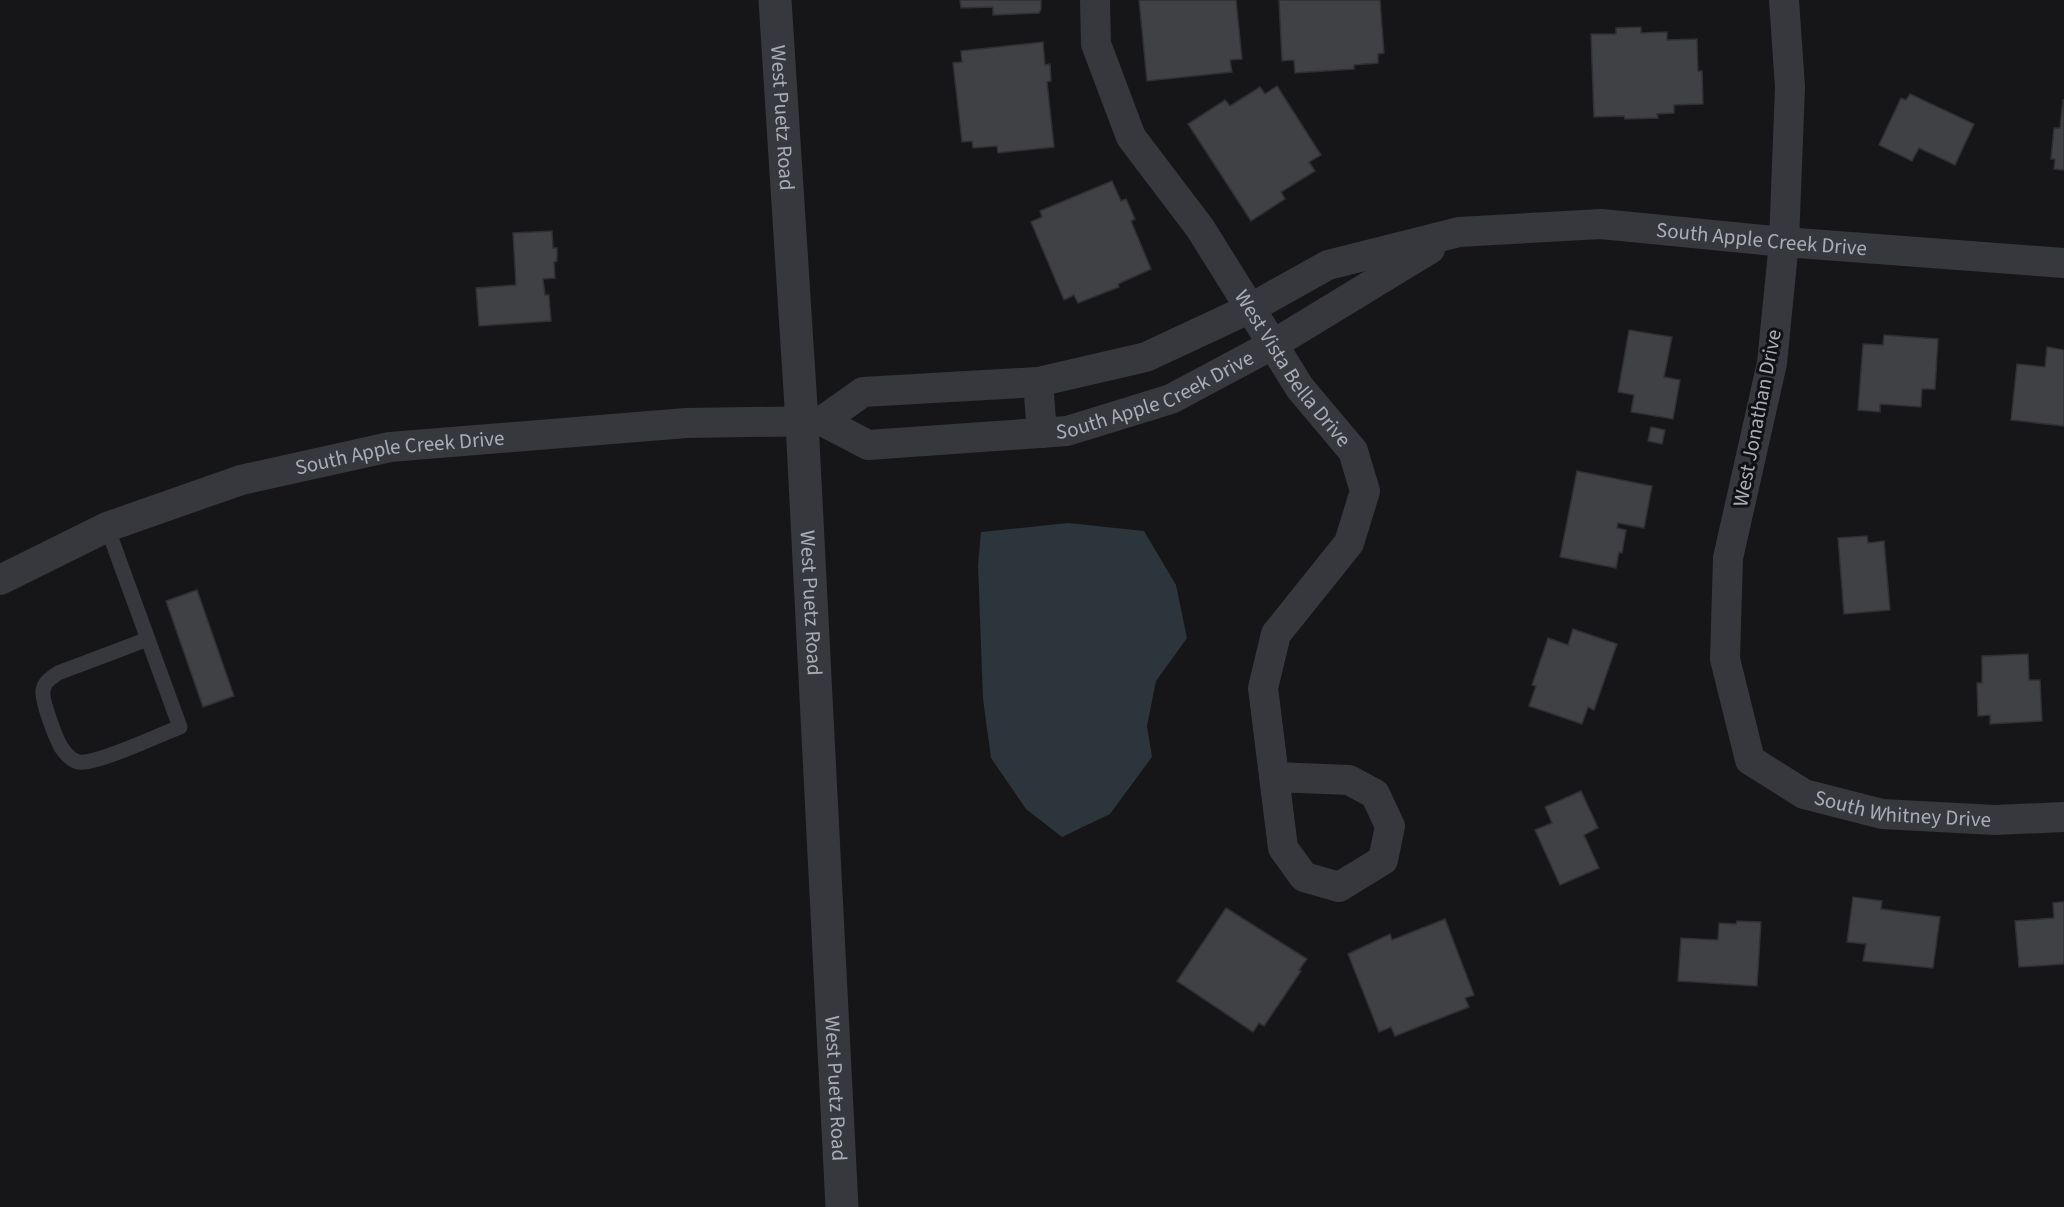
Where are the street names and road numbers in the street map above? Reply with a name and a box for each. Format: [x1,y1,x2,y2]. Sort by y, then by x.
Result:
street label: West Puetz Road [763,44,802,191]
street label: South Apple Creek Drive [1655,215,1868,263]
street label: West Vista Bella Drive [1227,284,1358,453]
street label: West Jonathan Drive [1725,327,1789,509]
street label: South Apple Creek Drive [1055,343,1259,447]
street label: South Apple Creek Drive [292,423,506,483]
street label: West Puetz Road [793,529,830,676]
street label: South Whitney Drive [1811,782,1992,835]
street label: West Puetz Road [817,1015,855,1162]

